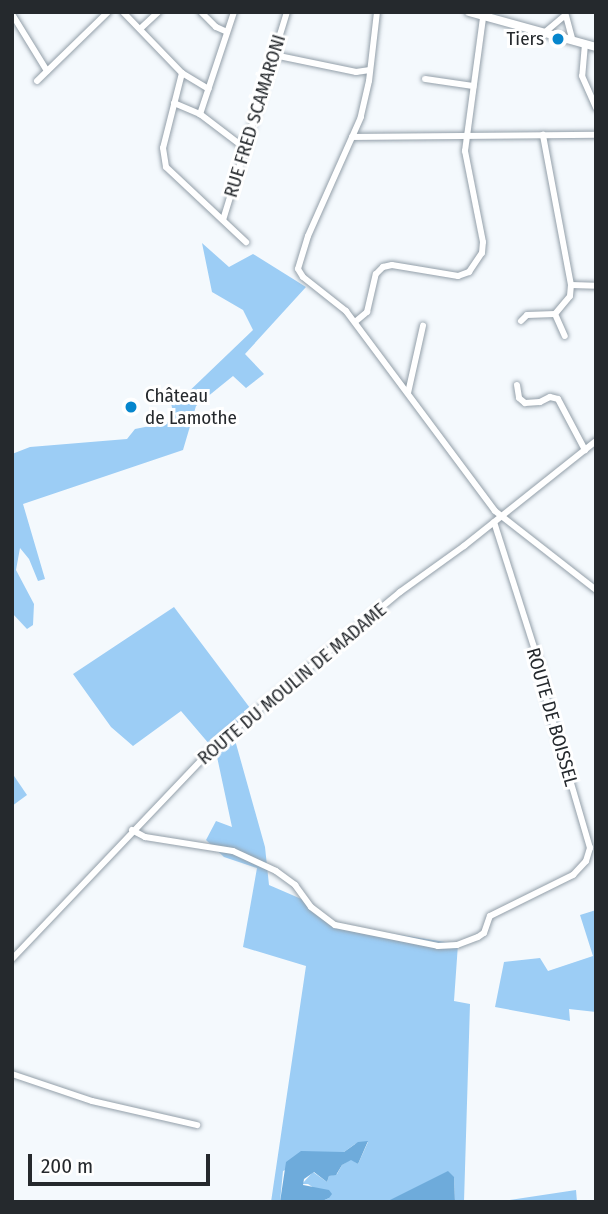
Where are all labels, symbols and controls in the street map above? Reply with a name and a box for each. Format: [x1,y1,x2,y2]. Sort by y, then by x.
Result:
place label: Tiers [507,28,544,50]
marker: Tiers [550,31,566,47]
street label: RUE FRED SCAMARONI [219,32,291,200]
place label: Château de Lamothe [145,385,237,429]
marker: Château de Lamothe [123,399,139,415]
street label: ROUTE DU MOULIN DE MADAME [193,598,391,770]
street label: ROUTE DE BOISSEL [521,645,583,789]
scale bar [32,1140,214,1184]
text: 200 m [41,1153,93,1179]

